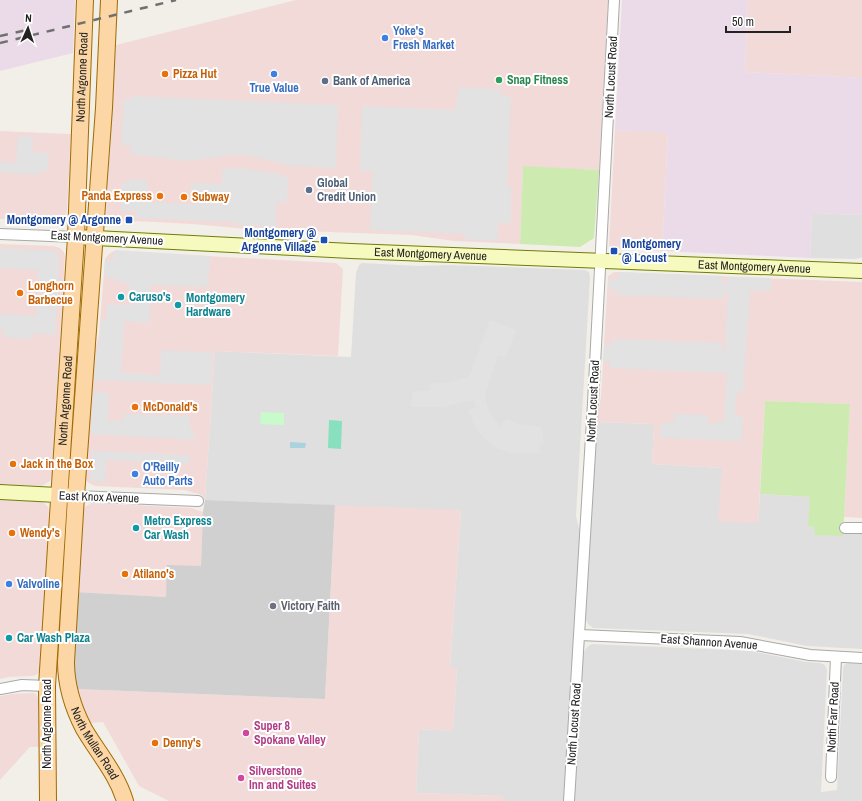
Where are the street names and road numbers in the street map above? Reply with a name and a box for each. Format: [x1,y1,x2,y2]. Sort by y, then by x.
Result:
street label: North Argonne Road [72,32,92,122]
street label: North Locust Road [601,36,621,118]
street label: East Montgomery Avenue [50,227,164,249]
street label: East Montgomery Avenue [374,244,487,264]
street label: East Montgomery Avenue [698,257,811,277]
street label: North Argonne Road [55,355,76,446]
street label: North Locust Road [583,360,603,442]
street label: East Knox Avenue [59,488,139,506]
street label: East Shannon Avenue [660,631,758,653]
street label: North Argonne Road [39,679,55,769]
street label: North Farr Road [823,681,843,753]
street label: North Locust Road [563,683,585,765]
street label: North Mullan Road [67,705,122,782]

